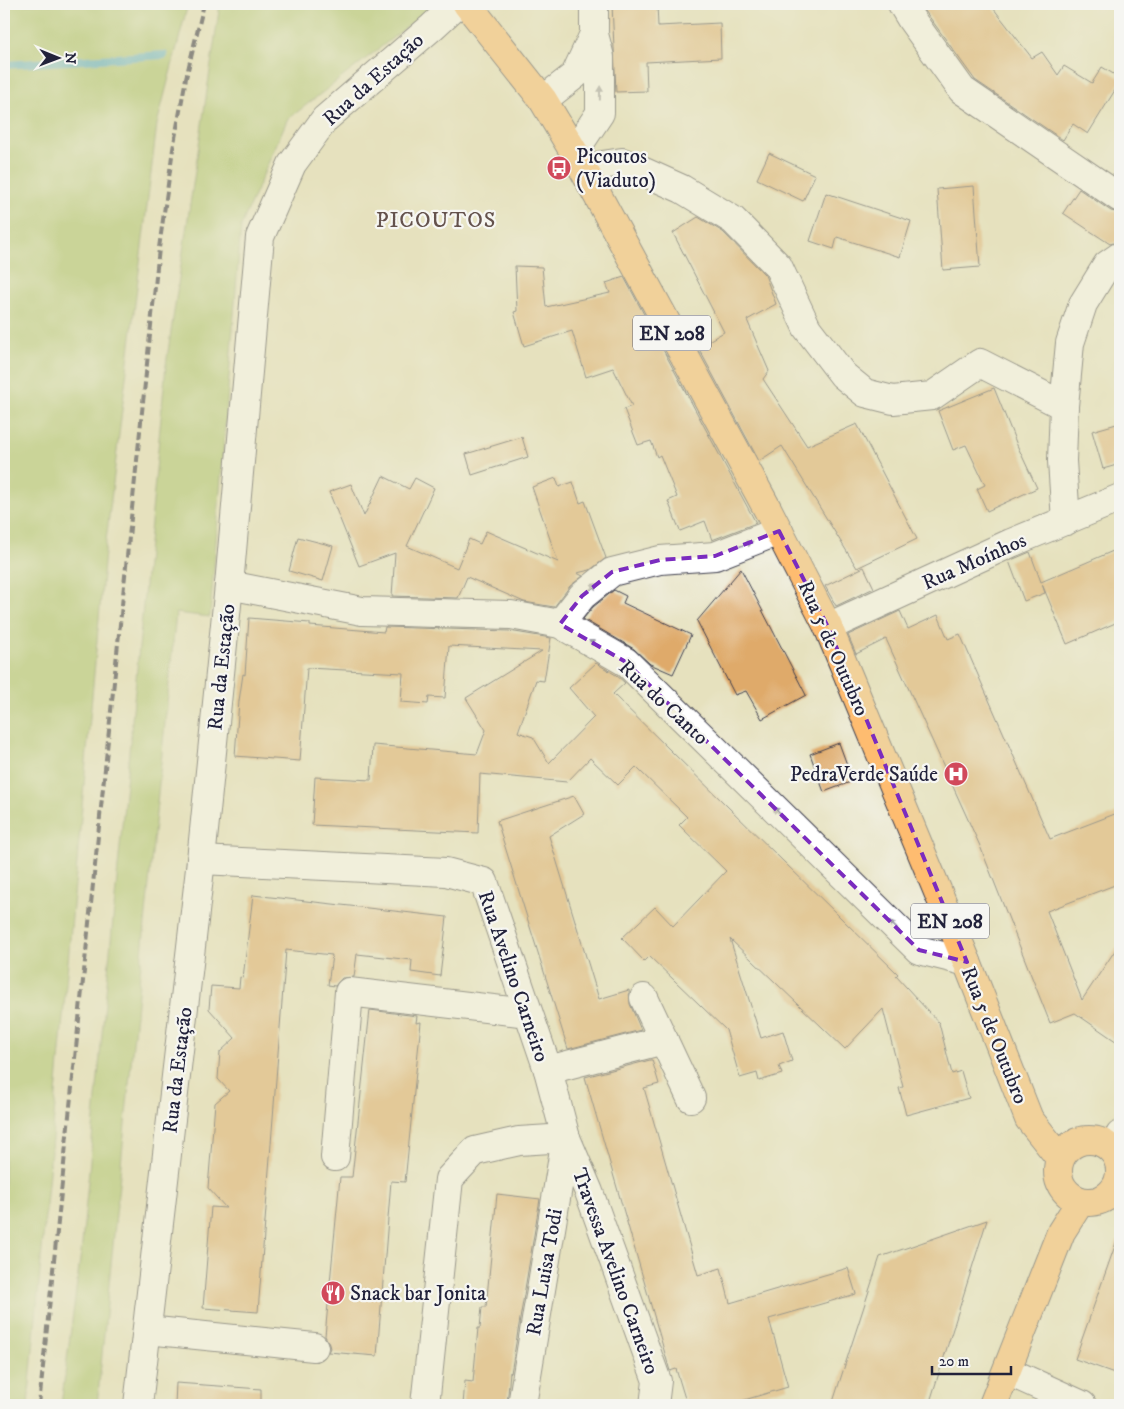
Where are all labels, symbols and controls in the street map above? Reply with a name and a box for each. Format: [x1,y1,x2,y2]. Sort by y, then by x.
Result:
street label: Rua da Estação [318,28,430,132]
north arrow [32,32,82,82]
text: N [61,52,79,65]
one-way arrow [596,85,604,101]
place label: Picoutos (Viaduto) [576,144,656,194]
bus stop icon: Picoutos (Viaduto) [546,155,572,181]
district label: PICOUTOS [376,207,496,234]
road number: EN 208 [633,316,711,350]
street label: Rua Moínhos [918,527,1030,596]
one-way arrow [738,540,753,548]
street label: Rua 5 de Outubro [792,577,875,720]
one-way arrow [586,582,599,593]
street label: Rua da Estação [202,603,242,732]
one-way arrow [587,640,602,648]
street label: Rua do Canto [613,655,714,751]
hospital icon: PedraVerde Saúde [943,761,969,787]
place label: PedraVerde Saúde [790,762,938,788]
one-way arrow [773,806,785,818]
street label: Rua Avelino Carneiro [472,887,555,1065]
road number: EN 208 [911,904,989,938]
one-way arrow [889,920,901,932]
street label: Rua 5 de Outubro [955,963,1033,1108]
street label: Rua da Estação [157,1005,199,1135]
street label: Travessa Avelino Carneiro [566,1165,665,1378]
street label: Rua Luisa Todi [521,1207,569,1338]
restaurant icon: Snack bar Jonita [320,1280,346,1306]
place label: Snack bar Jonita [350,1281,486,1307]
scale bar [932,1344,1010,1376]
text: 20 m [939,1352,969,1371]

